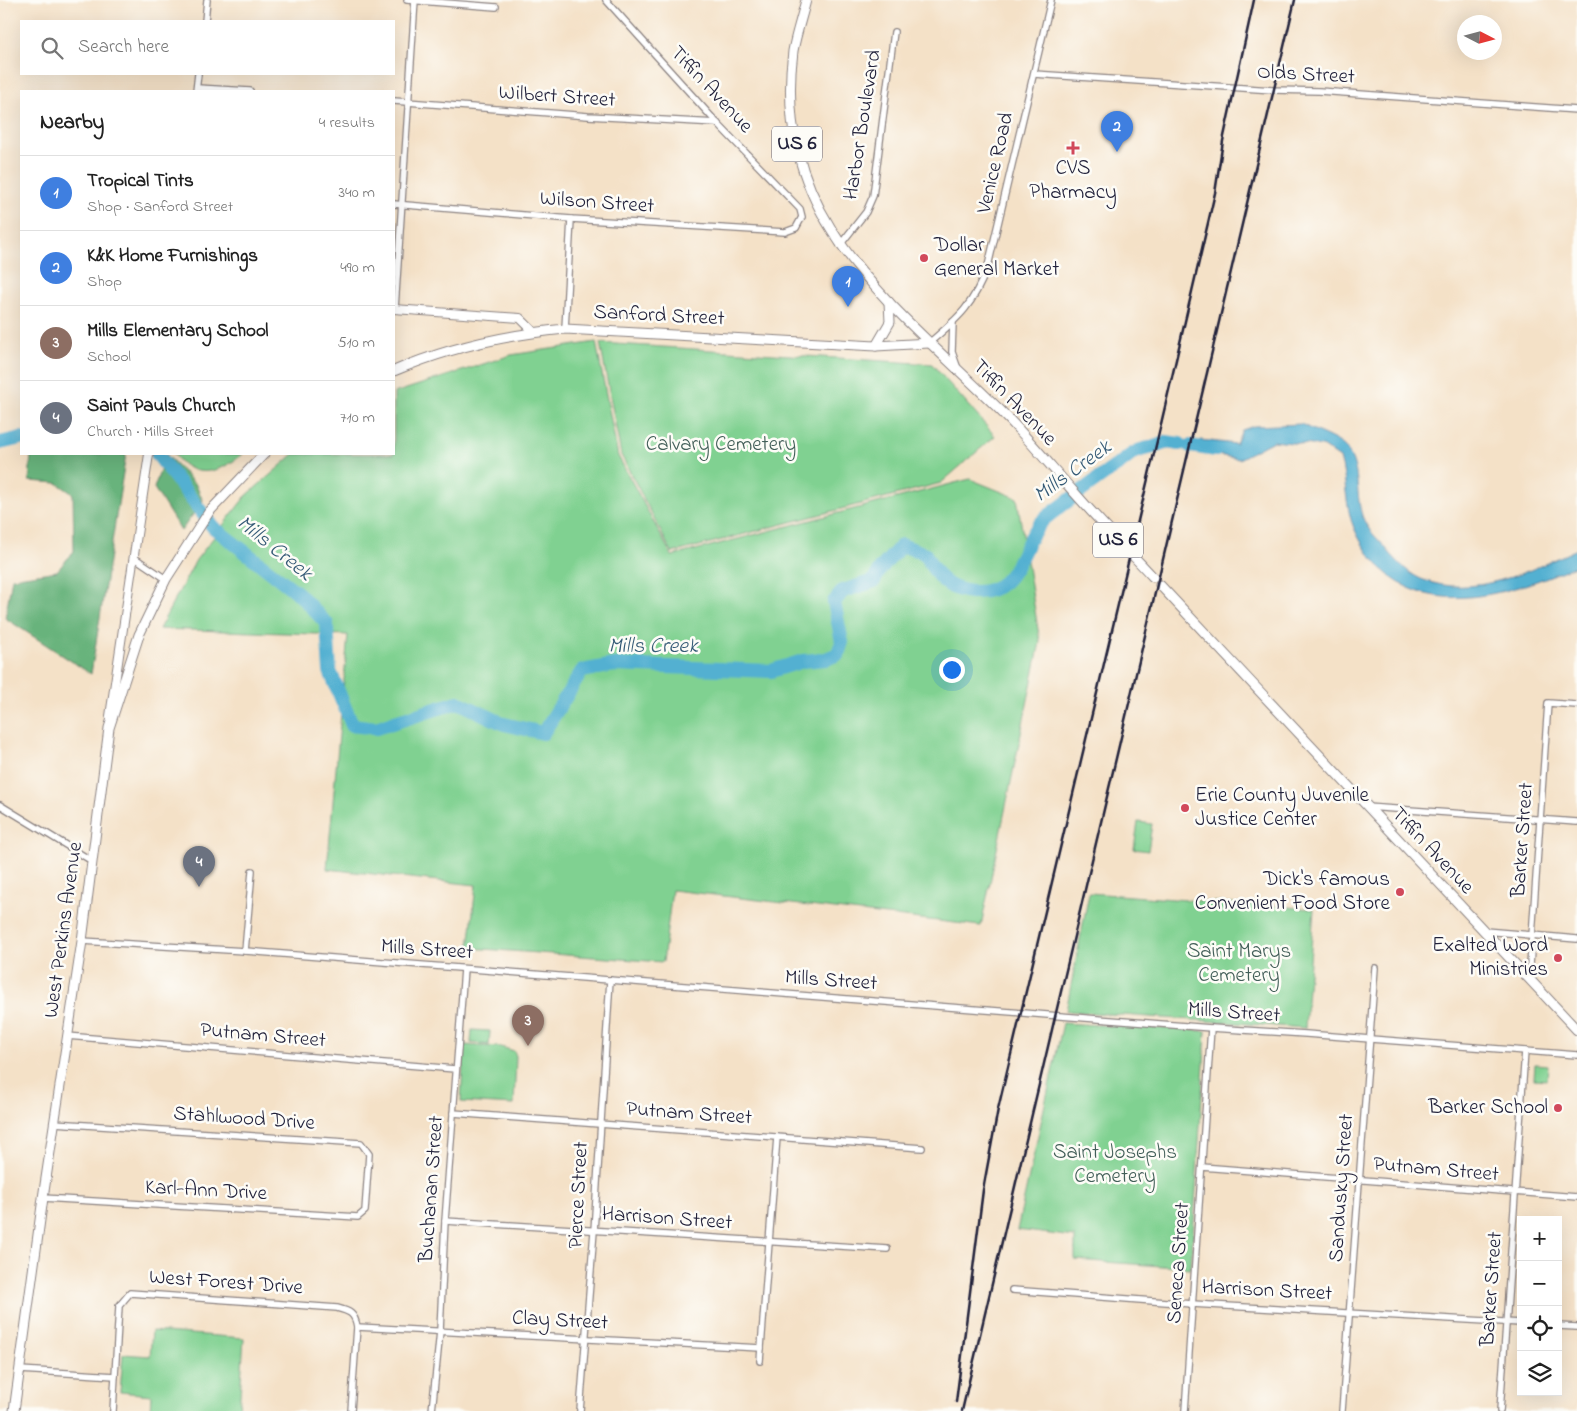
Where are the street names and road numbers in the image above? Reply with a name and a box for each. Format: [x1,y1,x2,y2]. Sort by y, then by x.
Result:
street label: Tiffin Avenue [662,39,760,141]
street label: Harbor Boulevard [836,48,890,202]
street label: Olds Street [1256,57,1356,93]
street label: Wilbert Street [498,78,616,116]
street label: Venice Road [970,109,1022,218]
road number: US 6 [772,126,822,162]
street label: Wilson Street [539,184,655,222]
street label: Sanford Street [593,298,725,334]
street label: Tiffin Avenue [965,353,1064,454]
road number: US 6 [1093,522,1143,558]
street label: Barker Street [1504,781,1542,900]
street label: Tiffin Avenue [1383,800,1481,902]
street label: West Perkins Avenue [37,839,91,1020]
street label: Mills Street [380,932,474,968]
street label: Mills Street [784,963,878,999]
street label: Mills Street [1187,995,1281,1031]
street label: Putnam Street [199,1016,327,1056]
street label: Putnam Street [625,1095,753,1133]
street label: Stahlwood Drive [172,1099,316,1139]
street label: Sandusky Street [1322,1113,1364,1263]
street label: Buchanan Street [412,1115,452,1264]
street label: Pierce Street [561,1141,597,1249]
street label: Putnam Street [1372,1150,1500,1190]
street label: Karl-Ann Drive [144,1173,268,1209]
street label: Harrison Street [601,1199,733,1239]
street label: Seneca Street [1160,1201,1198,1325]
street label: Barker Street [1473,1230,1511,1349]
street label: West Forest Drive [148,1263,304,1303]
street label: Harrison Street [1201,1273,1333,1309]
street label: Clay Street [511,1304,609,1340]

